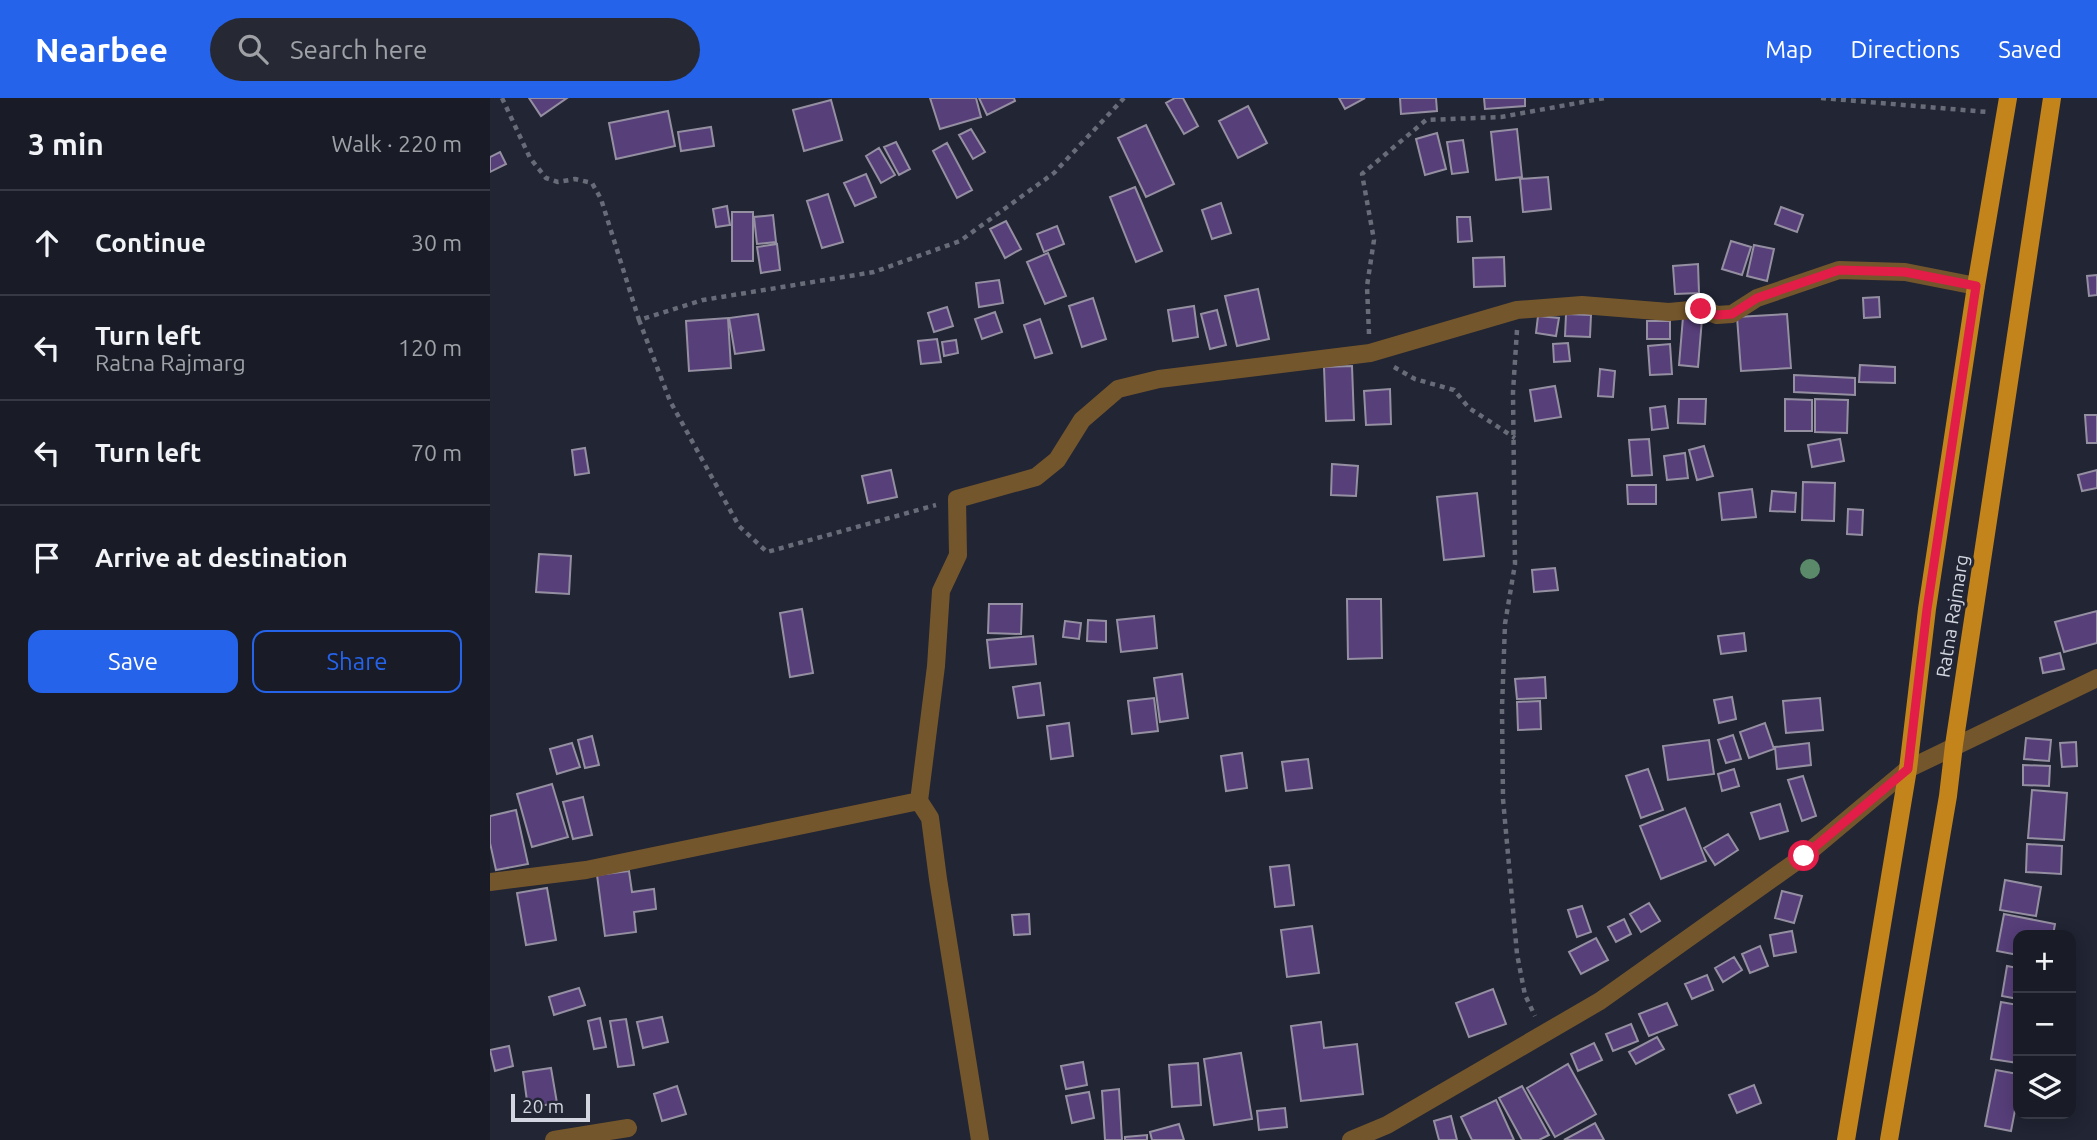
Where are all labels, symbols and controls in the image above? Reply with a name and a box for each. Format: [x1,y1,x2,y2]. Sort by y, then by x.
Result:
search box [210,18,700,81]
icon: search [234,30,272,68]
text: Nearbee [35,31,168,68]
text: Search here [290,35,427,64]
text: Map [1765,36,1812,63]
text: Directions [1850,36,1960,63]
text: Saved [1998,36,2062,63]
text: 3 min [28,127,104,161]
text: Walk · 220 m [331,131,462,156]
icon: ahead [28,224,66,262]
text: Continue [95,228,206,257]
text: 30 m [411,230,462,255]
route end [1685,293,1716,324]
text: Turn left [95,321,201,350]
icon: left [28,329,66,367]
text: 120 m [398,335,462,360]
text: Ratna Rajmarg [95,350,246,375]
icon: left [28,434,66,472]
text: Turn left [95,438,201,467]
text: 70 m [411,440,462,465]
icon: arrive [28,539,66,577]
text: Arrive at destination [95,543,348,572]
street label: Ratna Rajmarg [1931,553,1973,679]
button: Save [28,630,238,693]
button: Share [252,630,462,693]
route start [1788,840,1819,871]
map controls [2013,930,2076,1119]
button: + [2013,930,2076,993]
button: − [2013,993,2076,1056]
button: layers [2013,1056,2076,1119]
scale bar [511,1091,590,1123]
text: 20 m [522,1095,564,1117]

